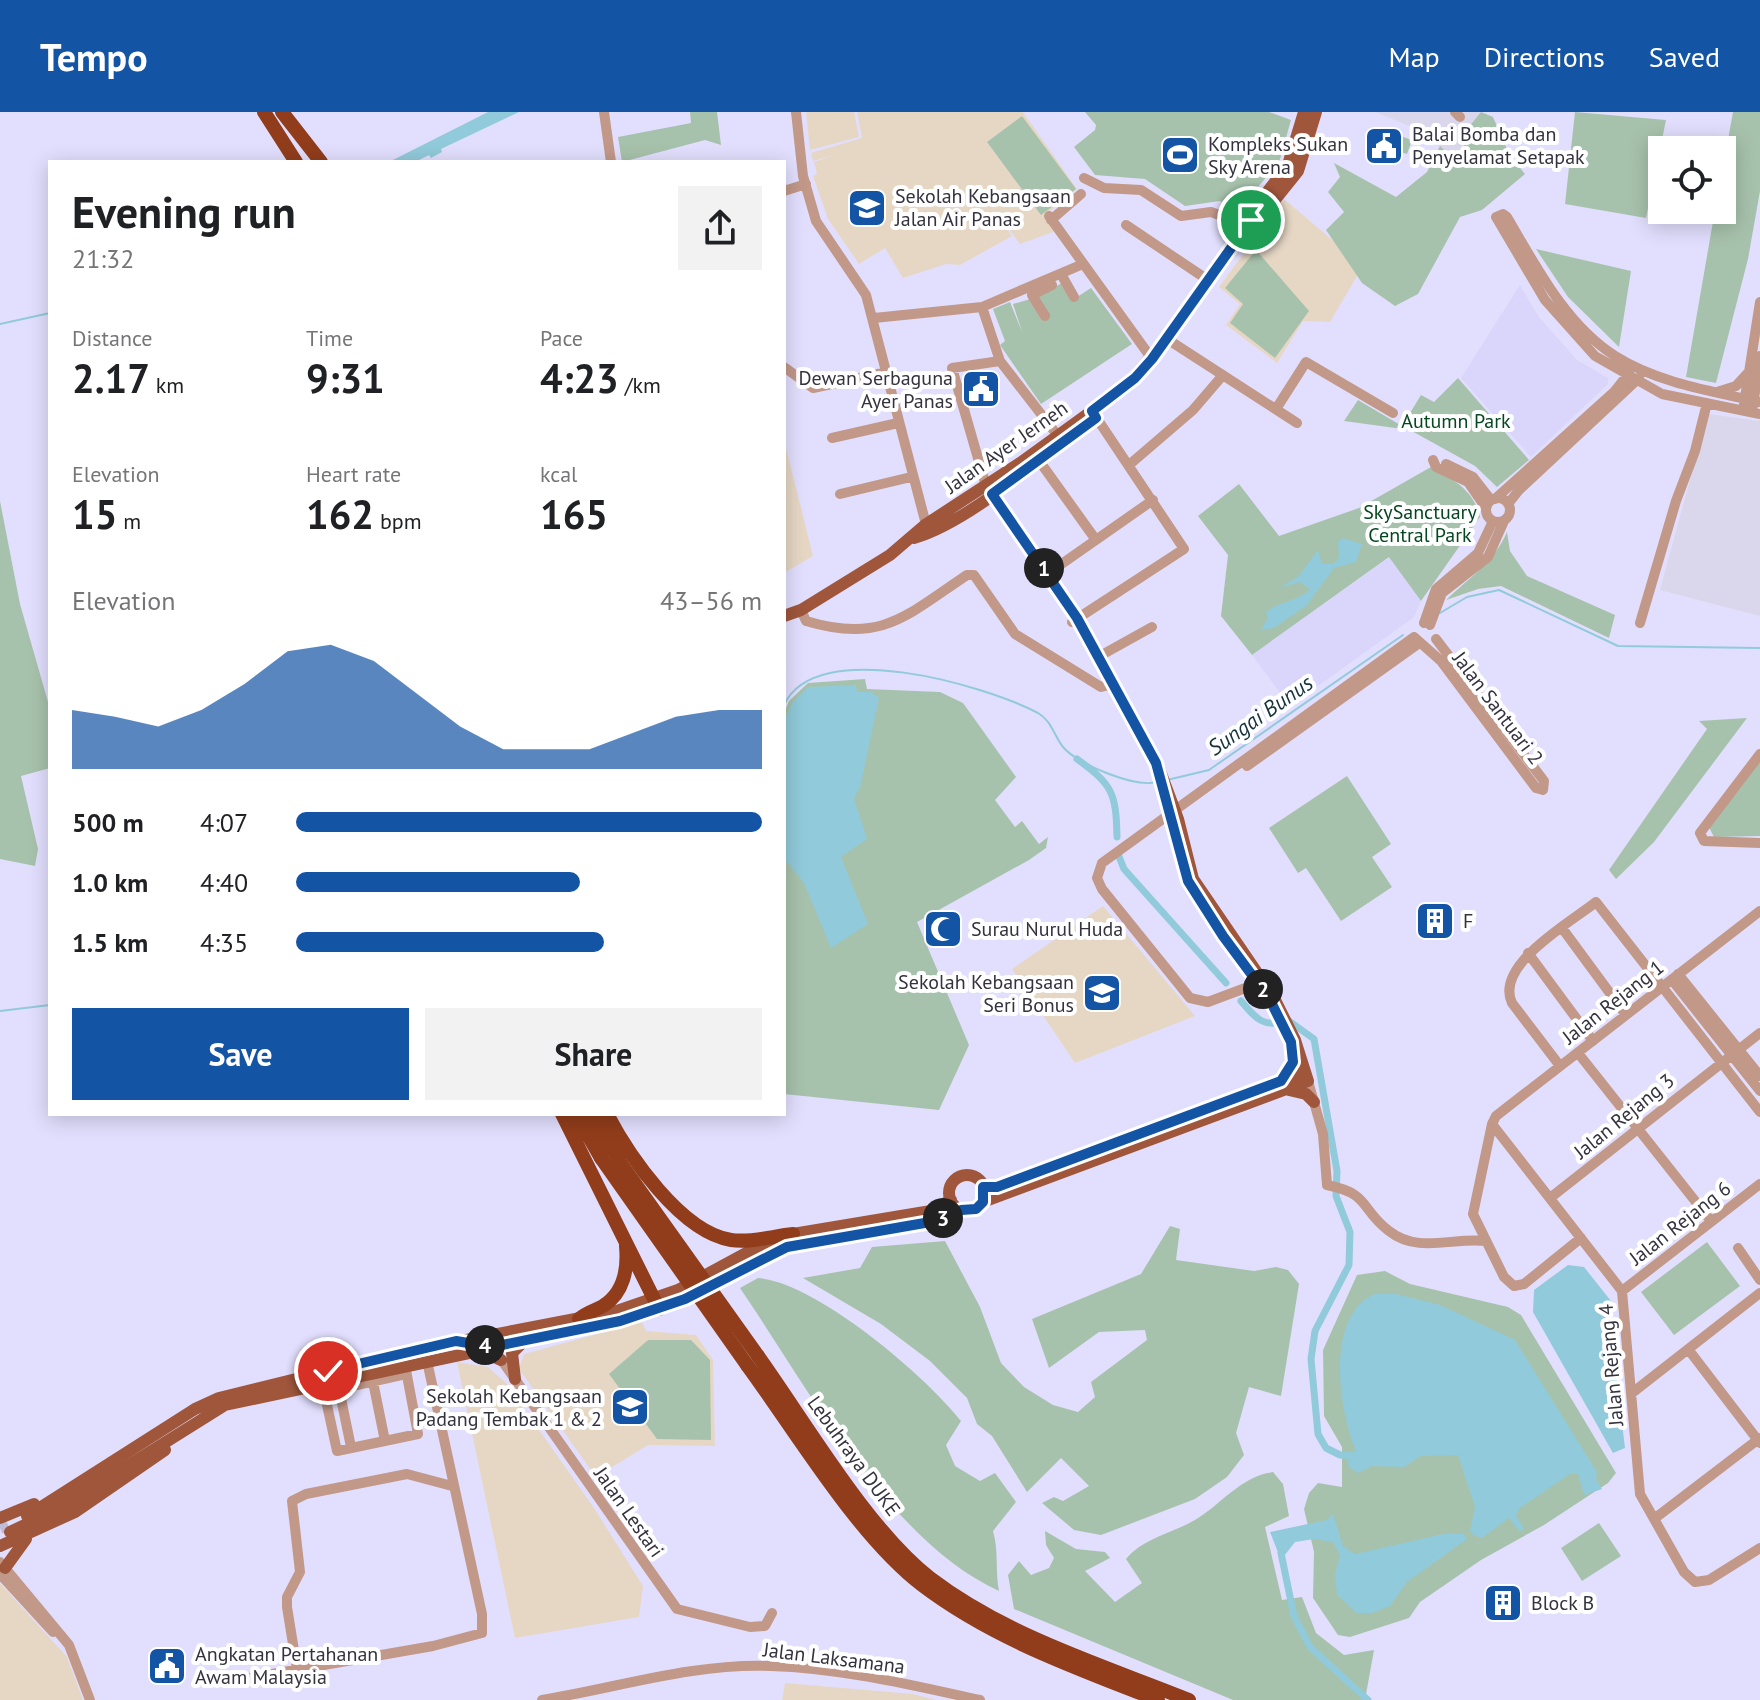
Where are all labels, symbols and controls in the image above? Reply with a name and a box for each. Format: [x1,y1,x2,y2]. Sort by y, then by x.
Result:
text: Tempo [40,32,148,81]
text: Map [1389,38,1440,75]
text: Directions [1484,38,1605,75]
text: Saved [1649,38,1720,75]
place label: Balai Bomba dan Penyelamat Setapak [1412,121,1585,170]
public building icon: Balai Bomba dan Penyelamat Setapak [1363,125,1405,167]
place label: Kompleks Sukan Sky Arena [1208,131,1348,180]
sports icon: Kompleks Sukan Sky Arena [1159,134,1201,176]
map controls [1648,136,1736,224]
button: locate [1648,136,1736,224]
text: Evening run [72,183,296,240]
place label: Sekolah Kebangsaan Jalan Air Panas [894,183,1071,232]
button: share [678,186,762,270]
pin [1217,186,1285,254]
school or university icon: Sekolah Kebangsaan Jalan Air Panas [846,187,888,229]
icon: arrive [1229,198,1273,242]
text: 21:32 [72,242,134,275]
text: Distance [72,324,153,352]
text: Time [306,324,353,352]
text: Pace [540,324,583,352]
text: 2.17 [72,352,150,404]
text: 9:31 [306,352,385,404]
text: 4:23 [540,352,619,404]
place label: Dewan Serbaguna Ayer Panas [798,365,953,414]
public building icon: Dewan Serbaguna Ayer Panas [960,368,1002,410]
text: km [150,371,184,399]
text: /km [619,371,661,399]
street label: Jalan Ayer Jerneh [939,395,1073,500]
park label: Autumn Park [1401,408,1511,434]
text: Elevation [72,460,160,488]
text: Heart rate [306,460,401,488]
text: kcal [540,460,578,488]
text: 15 [72,488,117,540]
text: 162 [306,488,374,540]
text: 165 [540,488,608,540]
park label: SkySanctuary Central Park [1363,499,1477,548]
text: m [117,507,141,535]
text: bpm [374,507,422,535]
pin: 1 [1024,548,1064,588]
text: 1 [1038,554,1050,582]
text: Elevation [72,584,176,617]
text: 43–56 m [660,584,762,617]
street label: Jalan Santuari 2 [1446,645,1549,770]
water label: Sungai Bunus [1202,668,1318,762]
text: 500 m [72,806,144,839]
text: 4:07 [200,806,248,839]
text: 1.0 km [72,866,148,899]
text: 4:40 [200,866,248,899]
building icon: F [1414,900,1456,942]
mosque icon: Surau Nurul Huda [922,908,964,950]
place label: F [1463,908,1473,934]
place label: Surau Nurul Huda [971,916,1123,942]
text: 1.5 km [72,926,148,959]
text: 4:35 [200,926,248,959]
street label: Jalan Rejang 1 [1556,954,1669,1050]
place label: Sekolah Kebangsaan Seri Bonus [898,969,1074,1018]
pin: 2 [1243,969,1283,1009]
school or university icon: Sekolah Kebangsaan Seri Bonus [1081,972,1123,1014]
text: 2 [1257,975,1269,1003]
button: Save [72,1008,409,1100]
button: Share [425,1008,762,1100]
street label: Jalan Rejang 3 [1568,1067,1680,1165]
street label: Jalan Rejang 6 [1623,1175,1736,1271]
pin: 3 [923,1198,963,1238]
text: 3 [937,1204,949,1232]
street label: Jalan Rejang 4 [1593,1303,1629,1428]
pin: 4 [465,1325,505,1365]
text: 4 [479,1331,491,1359]
pin [294,1337,362,1405]
icon: check [306,1349,350,1393]
place label: Sekolah Kebangsaan Padang Tembak 1 & 2 [416,1383,602,1432]
school or university icon: Sekolah Kebangsaan Padang Tembak 1 & 2 [609,1386,651,1428]
street label: Lebuhraya DUKE [802,1391,906,1521]
street label: Jalan Lestari [588,1461,670,1562]
building icon: Block B [1482,1582,1524,1624]
place label: Block B [1531,1590,1594,1616]
street label: Jalan Laksamana [761,1636,906,1680]
place label: Angkatan Pertahanan Awam Malaysia [195,1641,378,1690]
public building icon: Angkatan Pertahanan Awam Malaysia [146,1645,188,1687]

